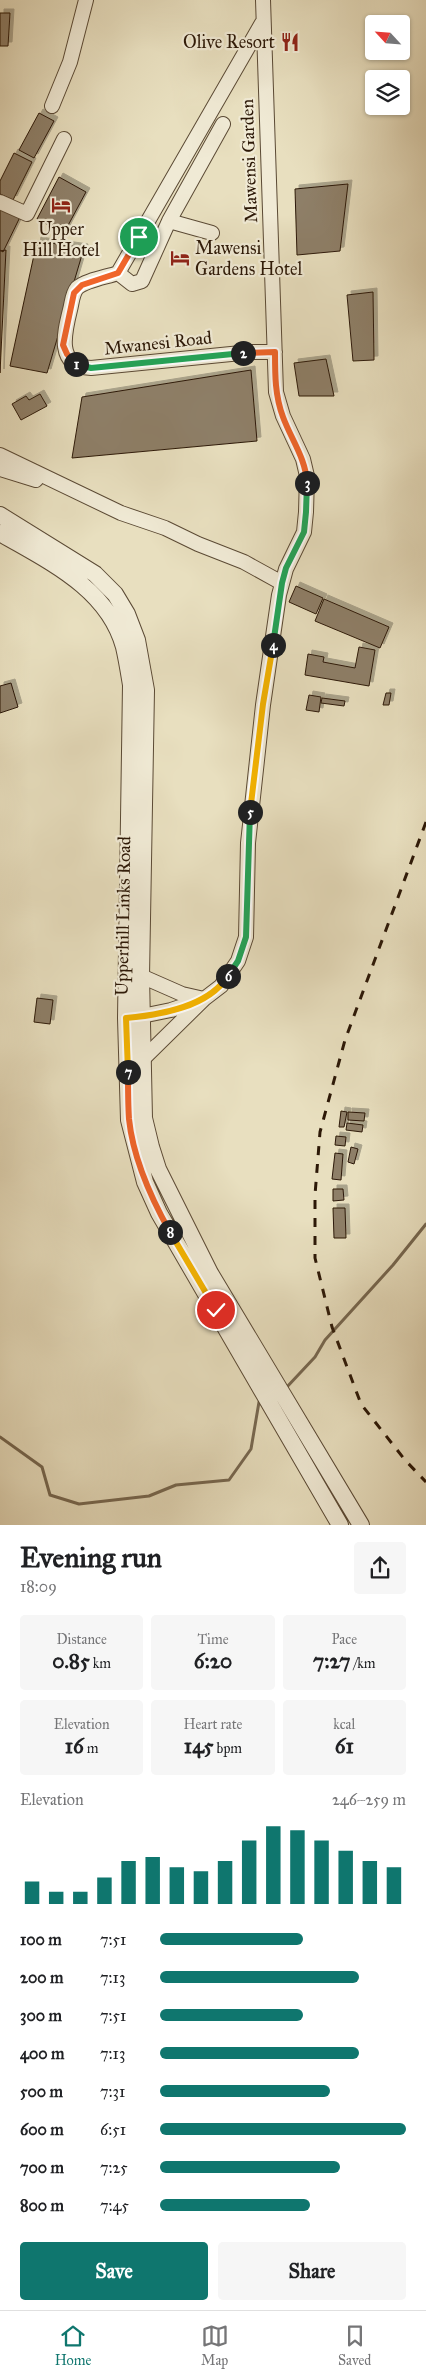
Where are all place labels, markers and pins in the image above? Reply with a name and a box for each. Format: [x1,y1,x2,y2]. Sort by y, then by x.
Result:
place label: Olive Resort [183,31,276,53]
restaurant icon: Olive Resort [279,31,301,53]
hotel icon: Upper Hill Hotel [50,194,72,216]
pin [118,216,160,258]
place label: Upper Hill Hotel [22,218,100,261]
place label: Mawensi Gardens Hotel [195,237,303,280]
hotel icon: Mawensi Gardens Hotel [169,247,191,269]
pin: 2 [230,340,256,366]
pin: 1 [64,352,88,376]
pin: 3 [294,470,320,496]
pin: 4 [260,632,286,658]
pin: 5 [238,800,262,824]
pin: 6 [216,964,240,988]
pin: 7 [116,1060,140,1084]
pin: 8 [158,1220,182,1244]
pin [195,1289,237,1331]

